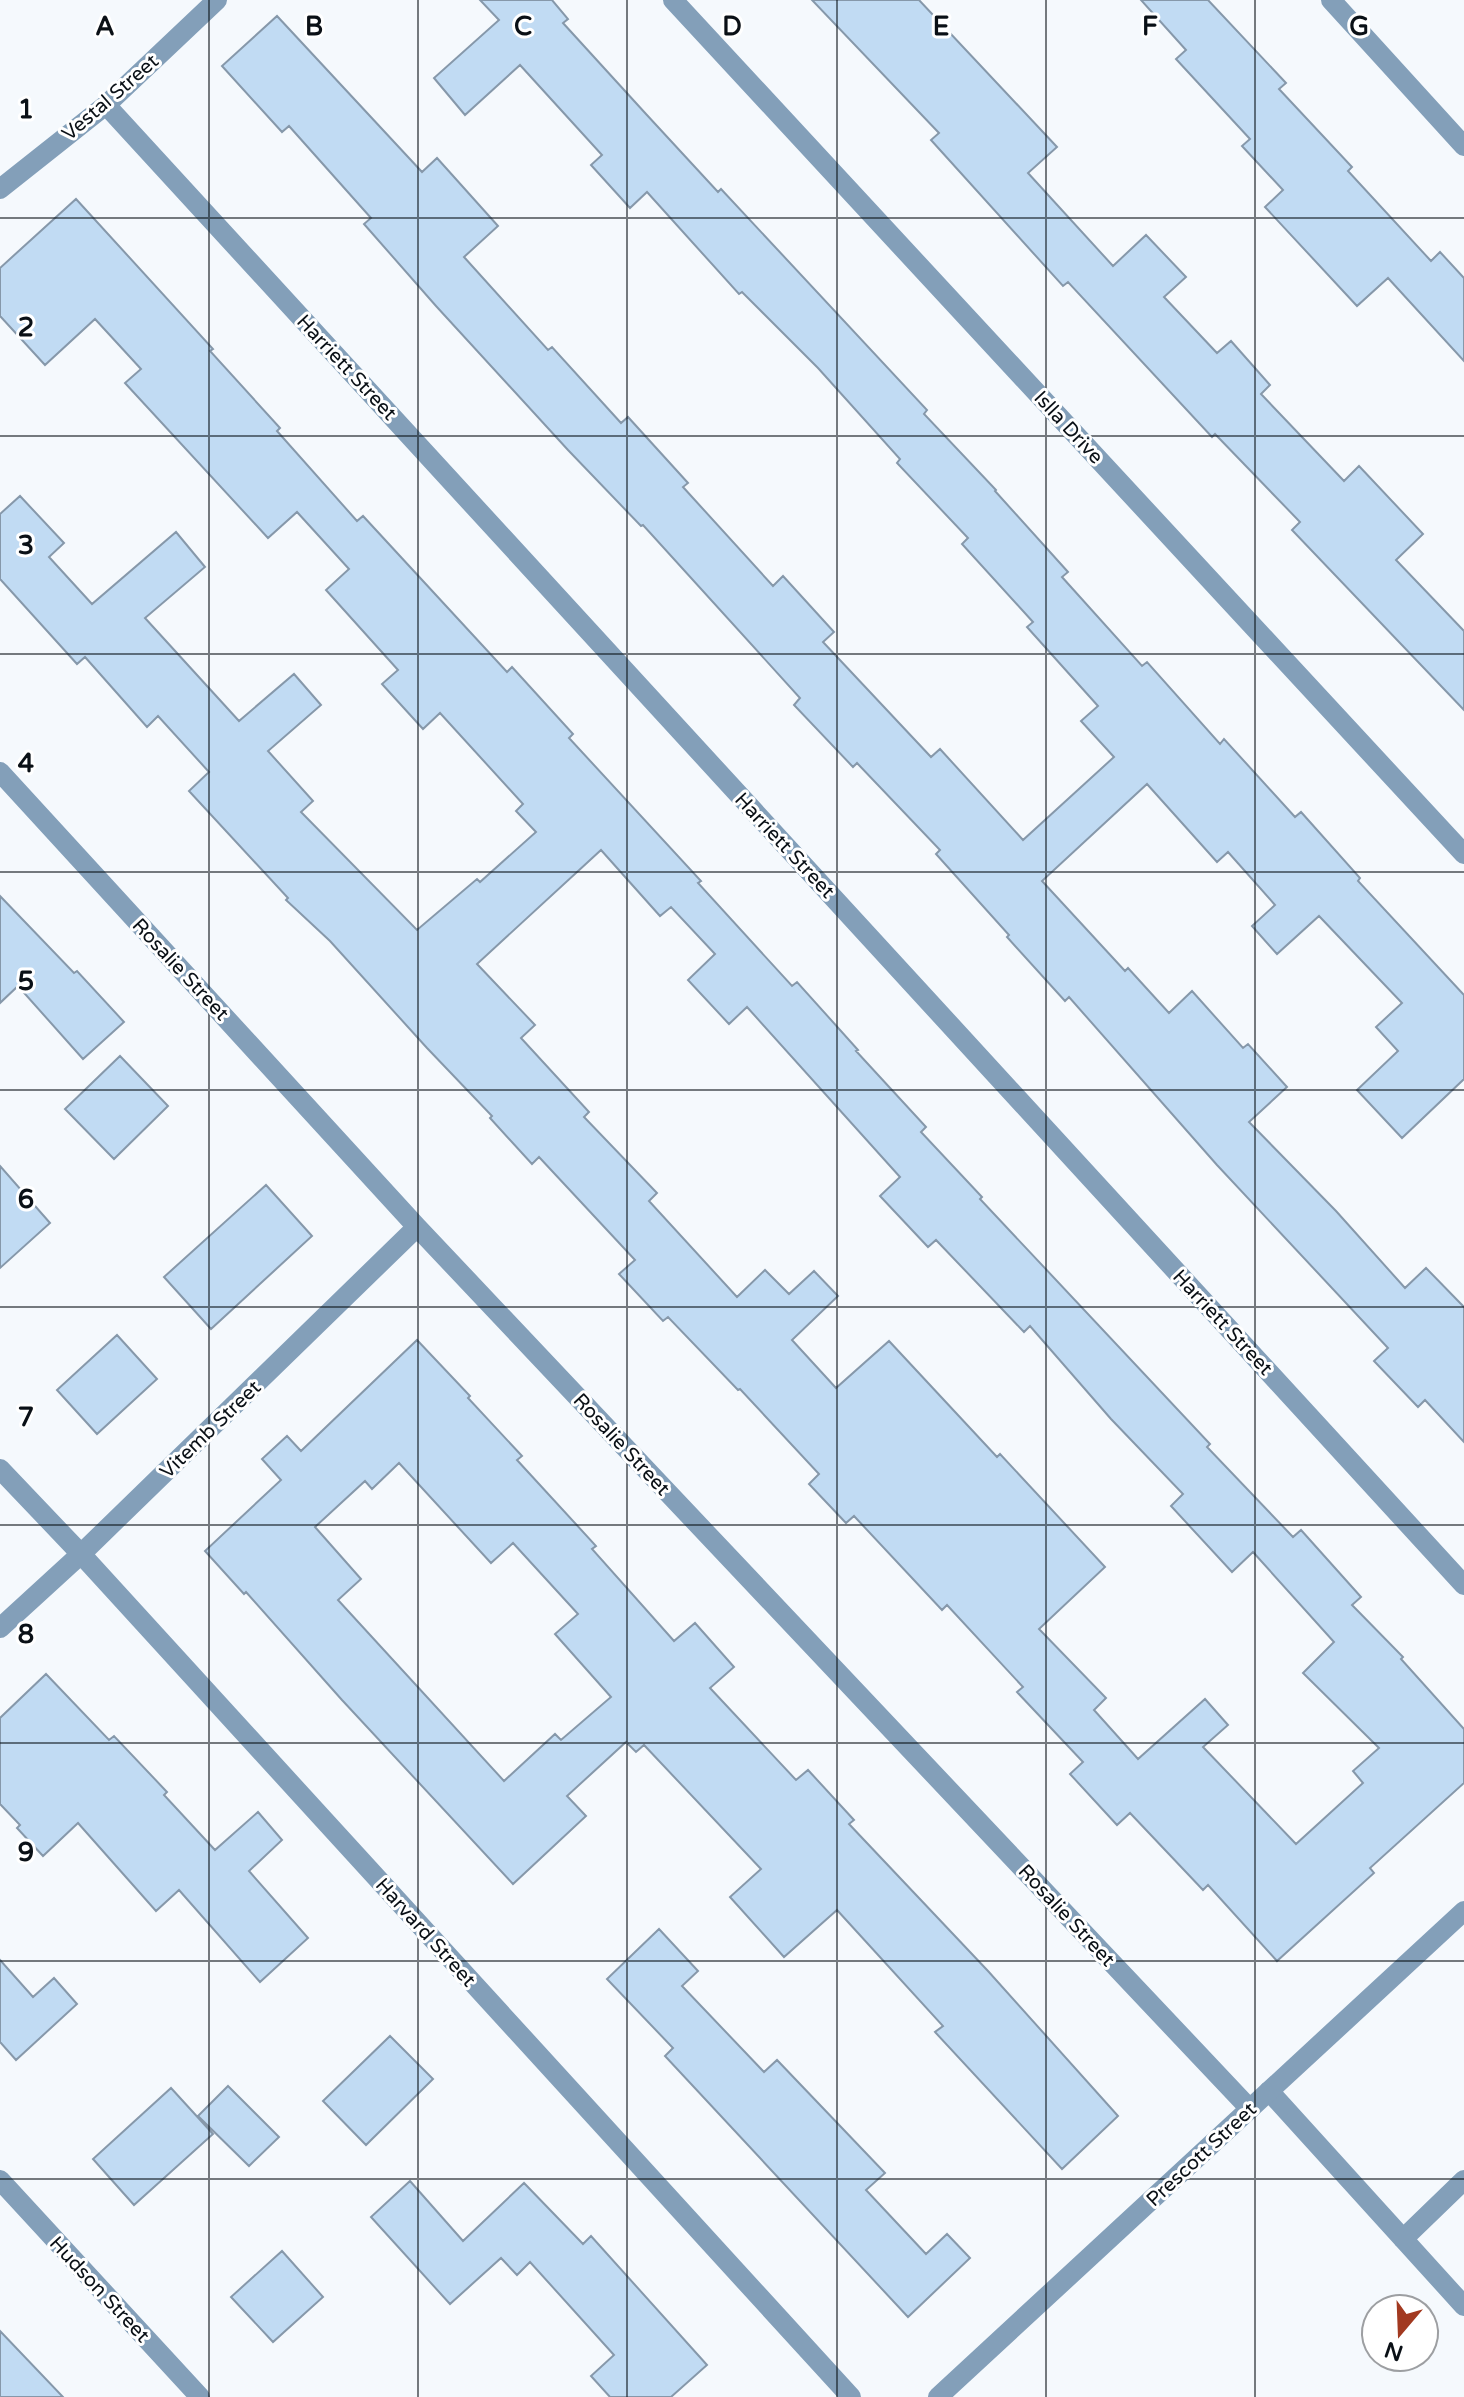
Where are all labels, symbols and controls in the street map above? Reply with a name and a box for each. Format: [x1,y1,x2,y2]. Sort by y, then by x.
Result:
text: A [95,11,115,42]
text: B [305,11,323,42]
text: C [514,11,532,42]
text: D [722,11,742,42]
text: E [933,11,949,42]
text: F [1142,11,1158,42]
text: G [1349,11,1369,42]
street label: Vestal Street [58,49,164,146]
text: 1 [18,94,34,125]
street label: Harriett Street [291,310,402,426]
text: 2 [18,312,34,343]
street label: Islla Drive [1029,386,1108,469]
text: 3 [18,530,34,561]
text: 4 [18,748,34,779]
street label: Harriett Street [729,788,840,904]
street label: Rosalie Street [127,914,234,1026]
text: 5 [18,966,34,997]
text: 6 [18,1184,34,1215]
street label: Harriett Street [1167,1265,1278,1381]
street label: Vitemb Street [155,1375,266,1484]
street label: Rosalie Street [568,1389,675,1501]
text: 7 [18,1402,34,1433]
text: 8 [18,1619,34,1650]
text: 9 [18,1837,34,1868]
street label: Rosalie Street [1013,1860,1120,1972]
street label: Harvard Street [370,1873,481,1992]
street label: Prescott Street [1142,2097,1262,2212]
street label: Hudson Street [44,2232,155,2348]
north arrow [1360,2293,1440,2373]
text: N [1381,2336,1406,2366]

